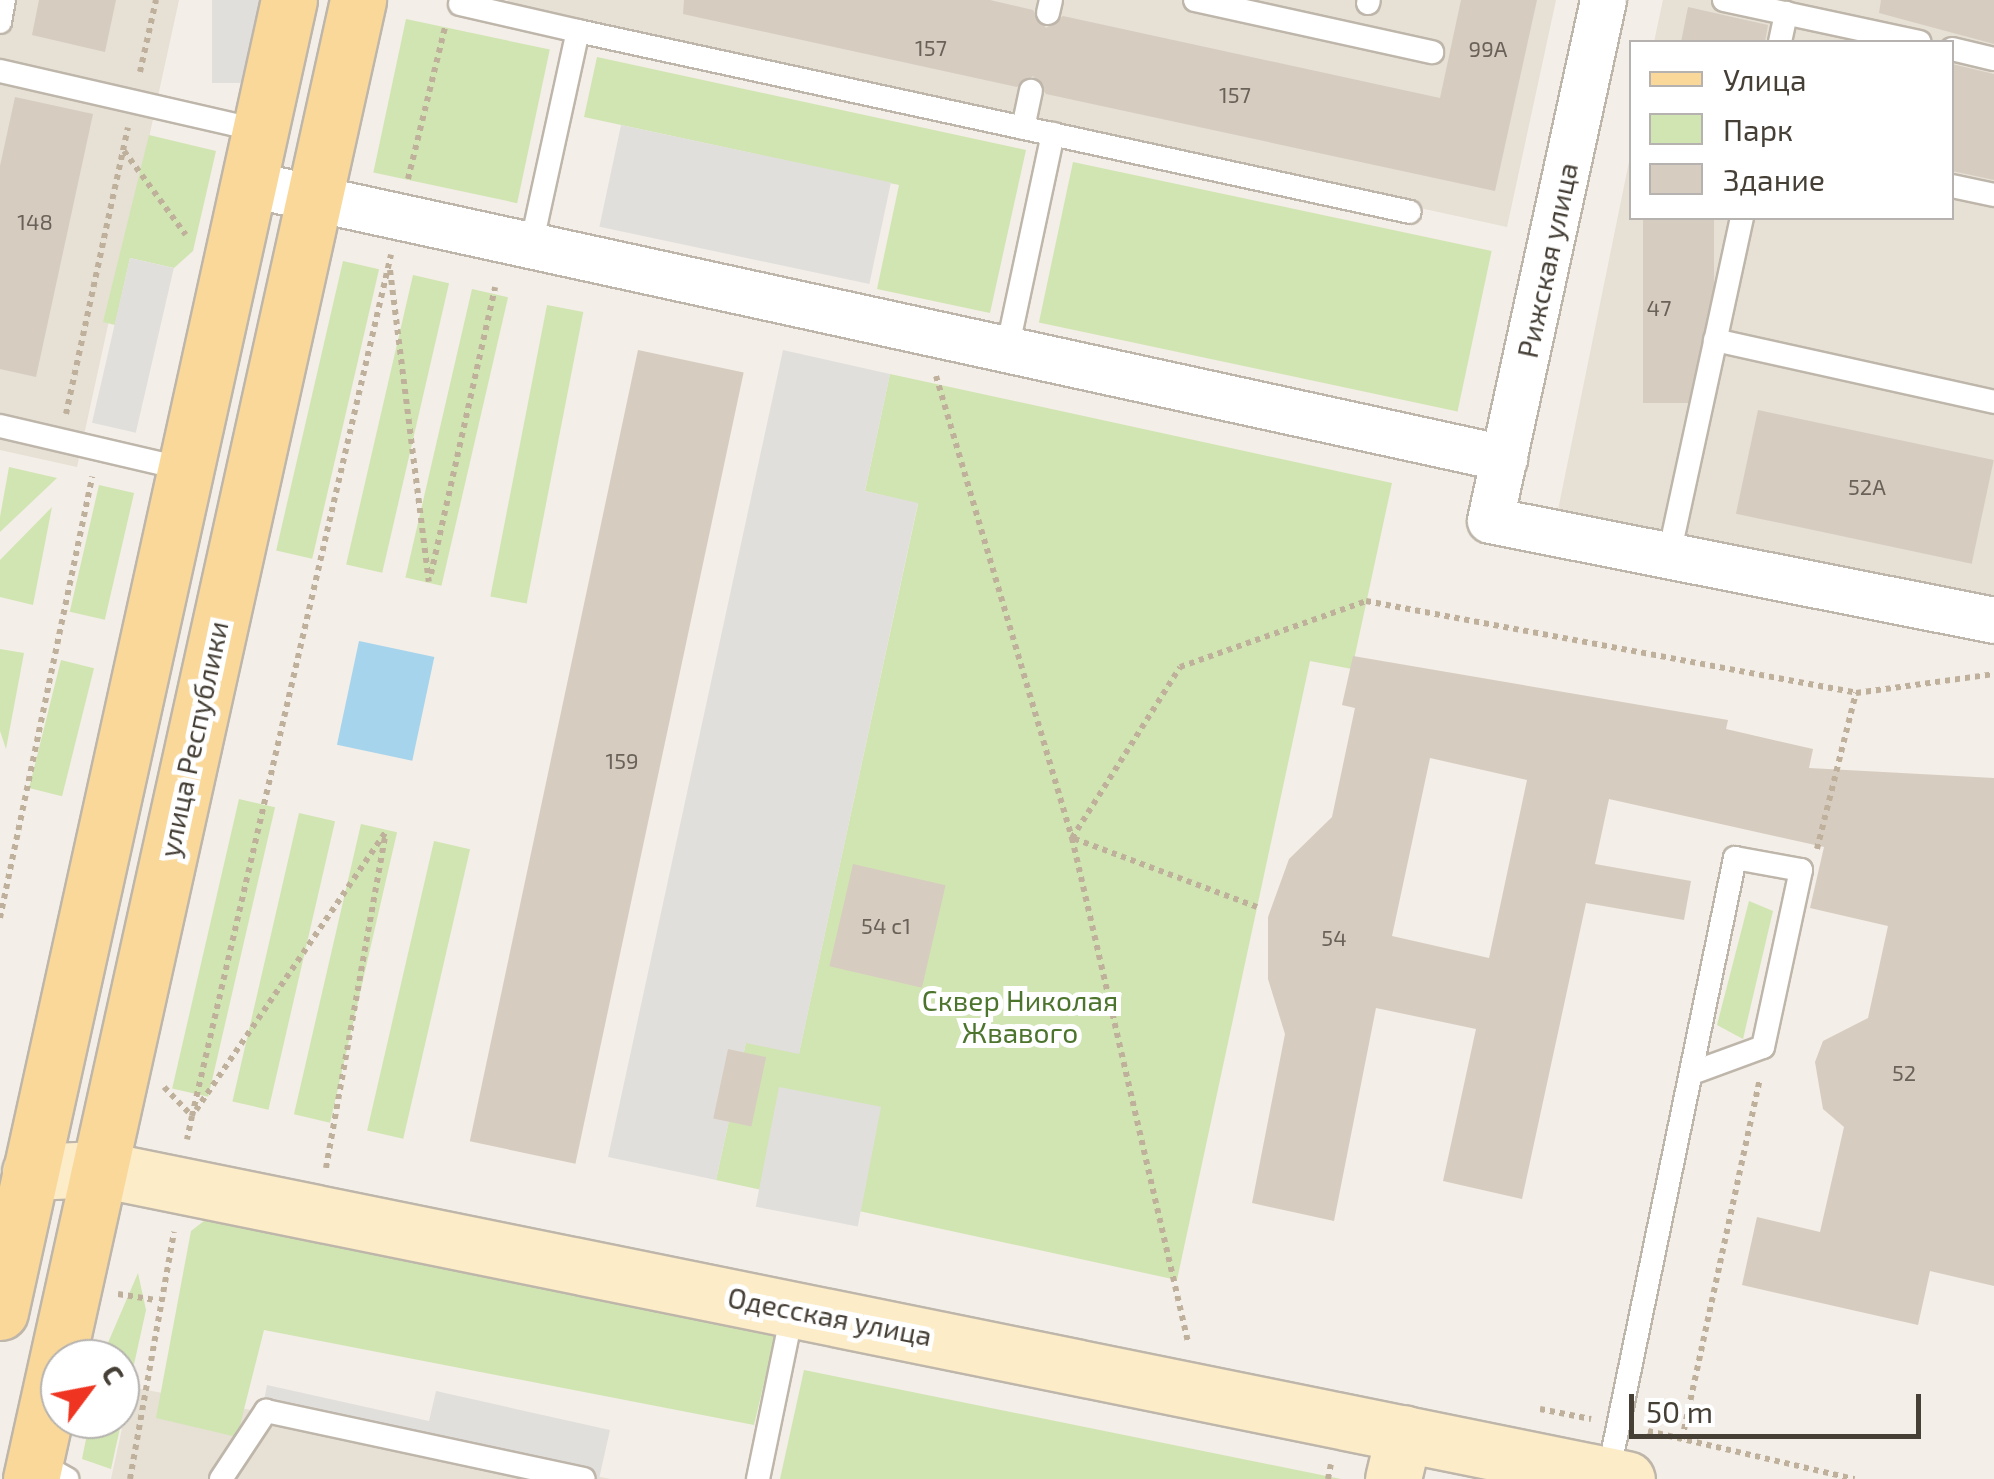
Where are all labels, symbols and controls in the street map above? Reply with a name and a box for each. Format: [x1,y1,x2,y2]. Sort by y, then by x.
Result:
house number: 157 [915,35,947,61]
house number: 99А [1469,36,1507,62]
legend [1629,40,1954,220]
text: Улица [1723,61,1807,97]
house number: 157 [1219,82,1251,108]
text: Парк [1723,111,1793,147]
street label: Рижская улица [1510,159,1584,361]
text: Здание [1723,161,1825,197]
house number: 148 [17,209,53,235]
house number: 47 [1647,295,1671,321]
house number: 52А [1848,474,1886,500]
street label: улица Республики [152,618,234,860]
house number: 159 [605,748,639,774]
house number: 54 с1 [861,913,911,939]
house number: 54 [1321,925,1347,951]
park label: Сквер Николая Жвавого [922,983,1118,1049]
house number: 52 [1892,1060,1916,1086]
street label: Одесская улица [725,1280,935,1352]
north arrow [40,1339,140,1439]
text: С [95,1358,133,1390]
scale bar [1634,1374,1926,1436]
text: 50 m [1646,1393,1713,1429]

